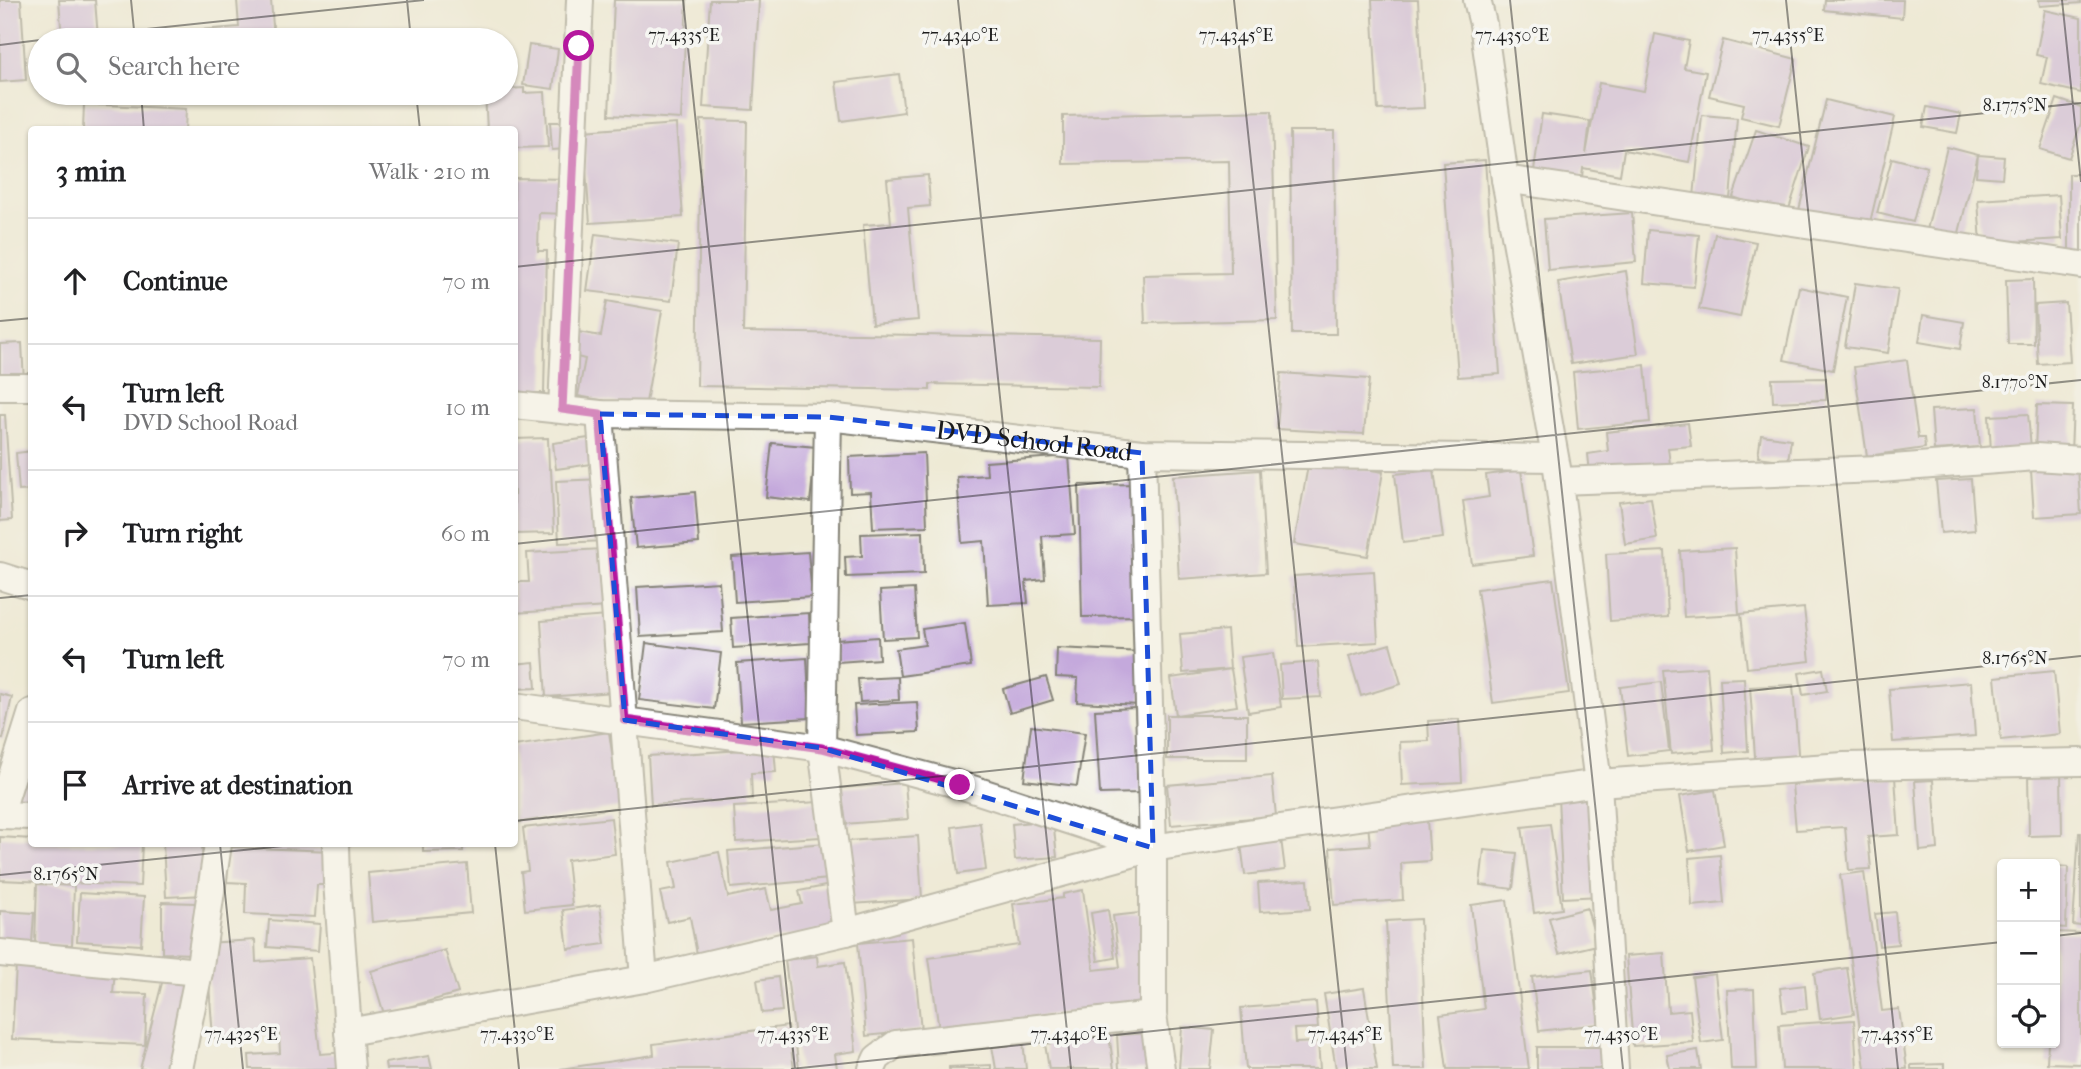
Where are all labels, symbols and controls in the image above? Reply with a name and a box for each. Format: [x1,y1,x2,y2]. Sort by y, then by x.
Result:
text: 77.4335°E [648,25,720,46]
text: 77.4340°E [921,25,999,46]
text: 77.4345°E [1199,25,1273,46]
text: 77.4350°E [1475,25,1549,46]
text: 77.4355°E [1752,25,1824,46]
search box [28,28,518,105]
route start [563,30,594,61]
icon: search [52,48,90,86]
text: Search here [108,51,240,82]
text: 8.1775°N [1983,95,2047,116]
text: 3 min [56,154,126,189]
text: Walk · 210 m [369,158,490,185]
icon: ahead [56,262,94,300]
text: Continue [123,266,228,297]
text: 70 m [442,268,490,295]
text: 8.1770°N [1982,372,2049,393]
text: Turn left [123,378,224,409]
icon: left [56,388,94,426]
text: 10 m [445,394,490,421]
text: DVD School Road [123,409,298,436]
street label: DVD School Road [934,414,1135,467]
icon: right [56,514,94,552]
text: Turn right [123,518,243,549]
text: 60 m [441,520,490,547]
icon: left [56,640,94,678]
text: Turn left [123,644,224,675]
text: 70 m [442,646,490,673]
text: 8.1765°N [1982,648,2048,669]
icon: arrive [56,766,94,804]
route end [944,769,975,800]
text: Arrive at destination [123,770,353,801]
map controls [1997,859,2060,1048]
button: + [1997,859,2060,922]
text: 8.1765°N [33,864,99,885]
button: − [1997,922,2060,985]
button: locate [1997,985,2060,1048]
text: 77.4325°E [204,1024,278,1045]
text: 77.4330°E [480,1024,554,1045]
text: 77.4335°E [757,1024,829,1045]
text: 77.4340°E [1030,1024,1108,1045]
text: 77.4345°E [1308,1024,1382,1045]
text: 77.4350°E [1584,1024,1658,1045]
text: 77.4355°E [1861,1024,1933,1045]

